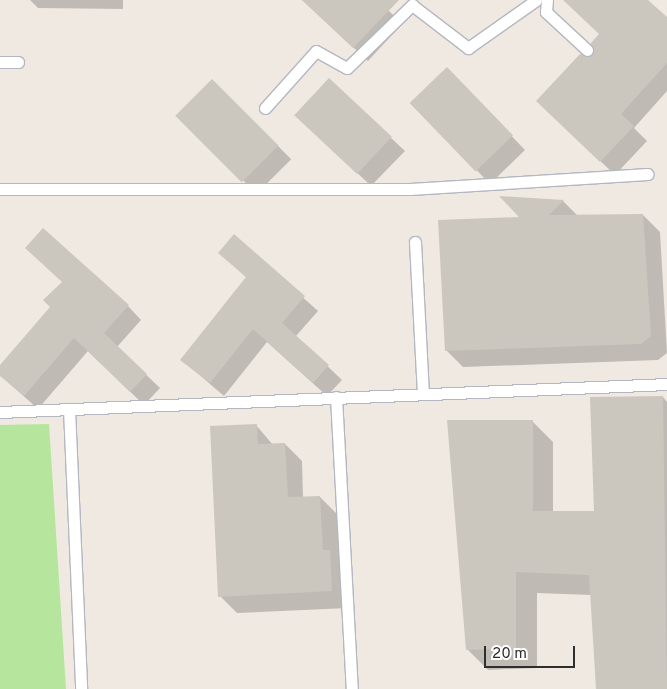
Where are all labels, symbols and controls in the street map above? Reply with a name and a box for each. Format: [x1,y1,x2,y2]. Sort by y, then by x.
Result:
scale bar [487,636,578,668]
text: 20 m [492,645,527,664]

